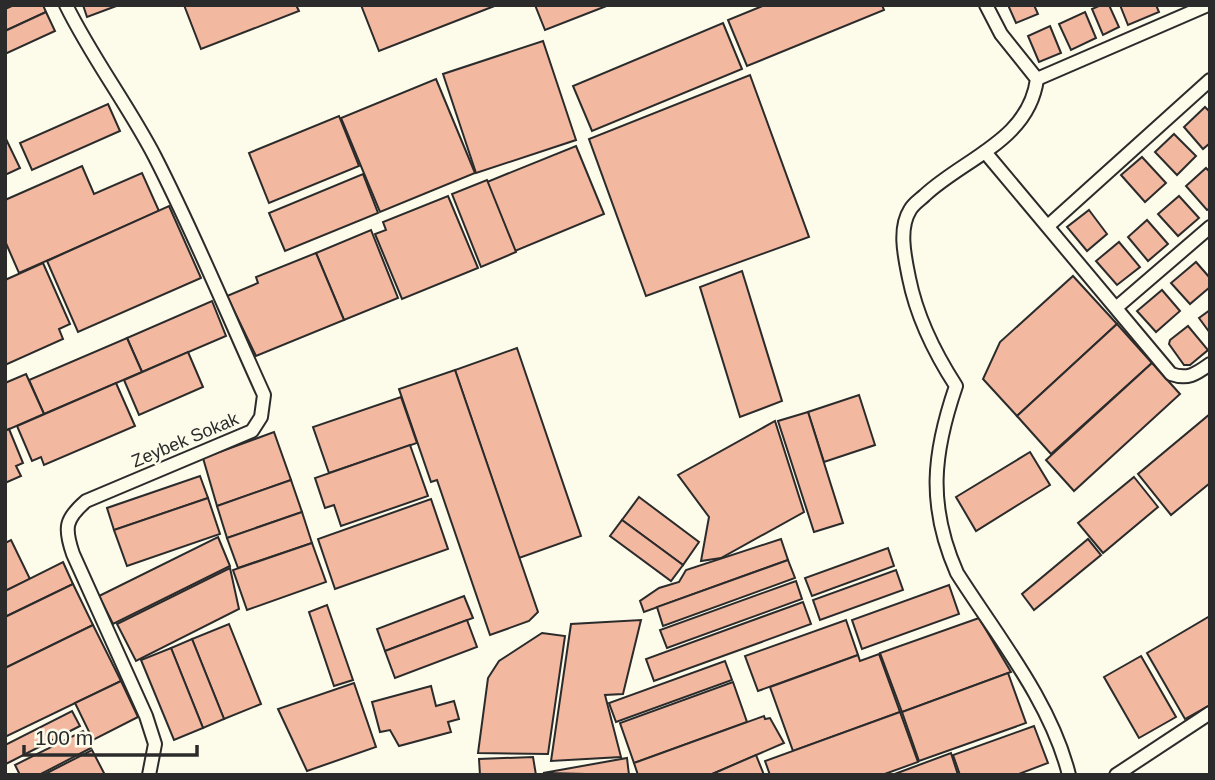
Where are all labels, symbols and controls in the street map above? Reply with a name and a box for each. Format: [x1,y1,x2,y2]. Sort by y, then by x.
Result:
street label: Zeybek Sokak [129,408,242,471]
scale bar [24,714,198,758]
text: 100 m [35,726,93,749]

